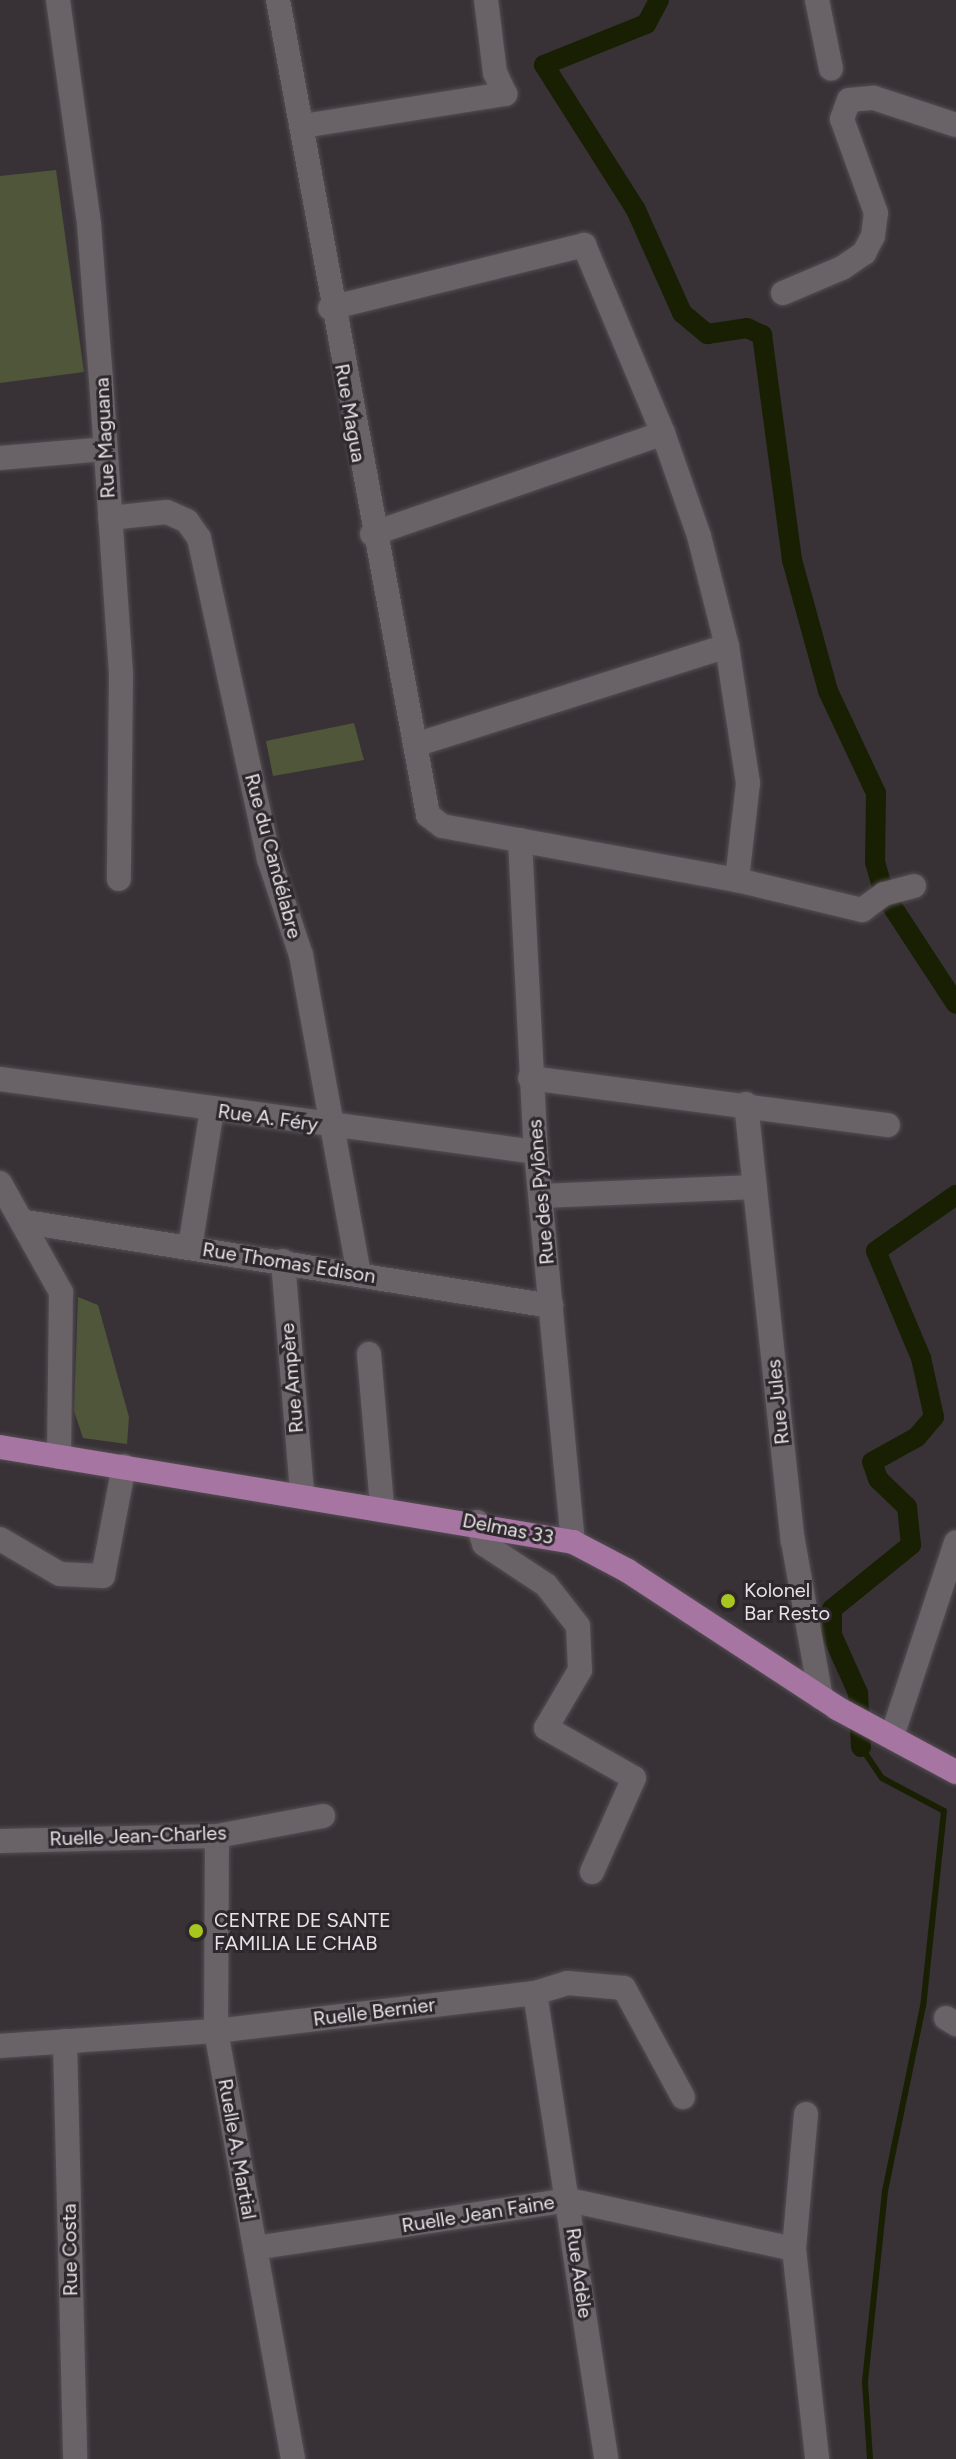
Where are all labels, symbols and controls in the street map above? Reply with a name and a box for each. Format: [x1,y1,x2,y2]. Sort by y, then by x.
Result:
street label: Rue Magua [330,362,370,464]
street label: Rue Maguana [90,377,120,499]
street label: Rue du Candélabre [239,771,307,941]
street label: Rue A. Féry [216,1099,320,1137]
street label: Rue des Pylônes [523,1118,559,1266]
street label: Rue Thomas Edison [201,1237,377,1289]
street label: Rue Ampère [275,1322,309,1434]
street label: Rue Jules [762,1358,794,1446]
street label: Delmas 33 [460,1508,556,1550]
place label: Kolonel Bar Resto [744,1578,830,1625]
marker: Kolonel Bar Resto [719,1592,737,1610]
street label: Ruelle Jean-Charles [49,1821,227,1851]
place label: CENTRE DE SANTE FAMILIA LE CHAB [214,1908,391,1955]
marker: CENTRE DE SANTE FAMILIA LE CHAB [185,1920,207,1942]
street label: Ruelle Bernier [312,1993,436,2031]
street label: Ruelle A. Martial [213,2077,261,2221]
street label: Ruelle Jean Faine [400,2190,556,2238]
street label: Rue Costa [57,2204,83,2296]
street label: Rue Adèle [561,2226,597,2320]

